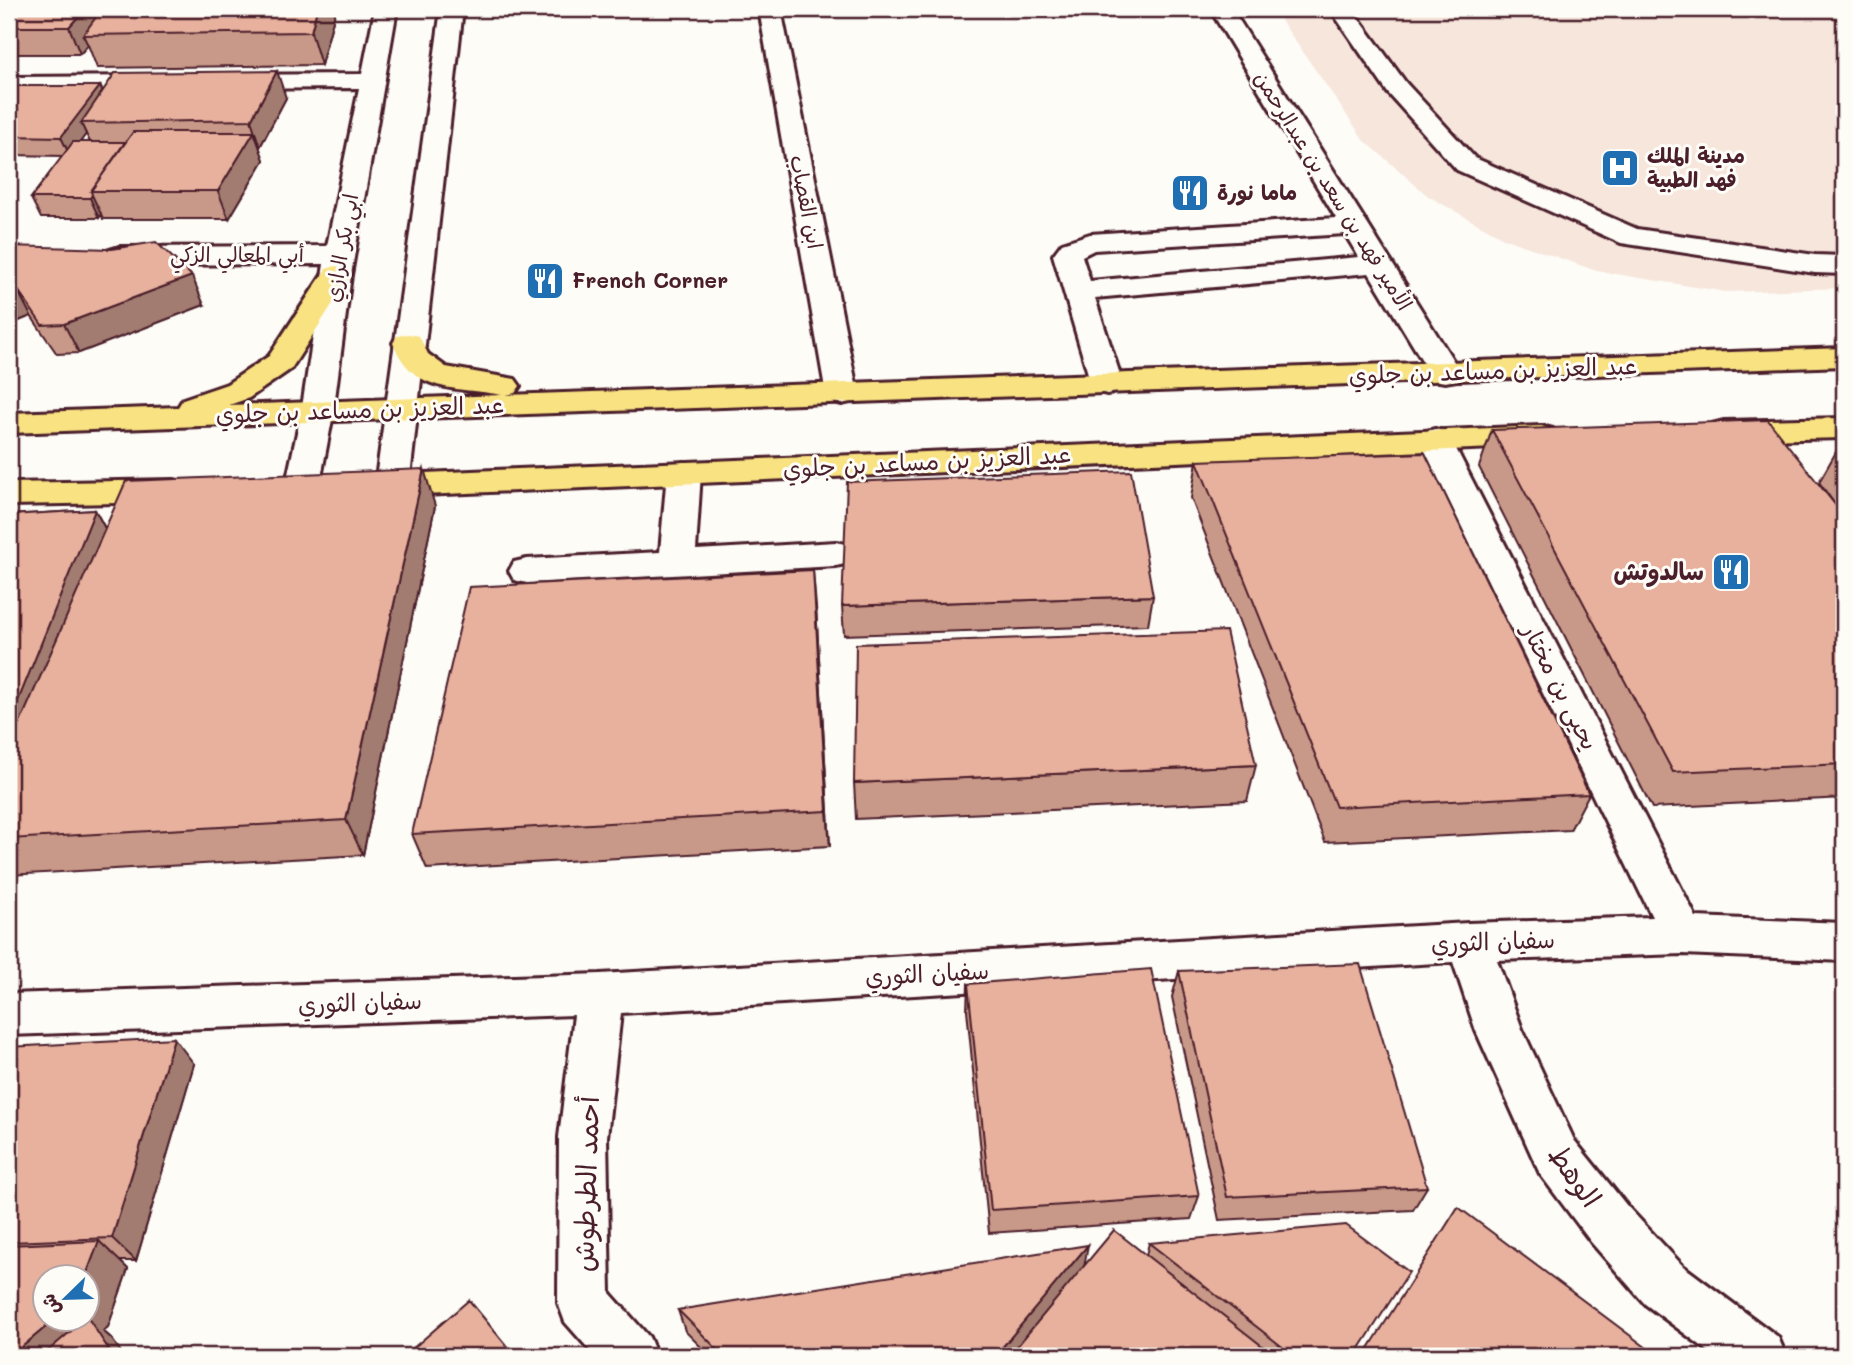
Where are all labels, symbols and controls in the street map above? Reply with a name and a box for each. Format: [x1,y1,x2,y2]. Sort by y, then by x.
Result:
street label: الأمير فهد بن سعد بن عبدالرحمن [1249,65,1419,315]
place label: مدينة الملك فهد الطبية [1647,141,1745,193]
hospital icon: مدينة الملك فهد الطبية [1599,147,1641,189]
street label: ابن القصاب [784,152,830,251]
restaurant icon: ماما نورة [1169,172,1211,214]
place label: ماما نورة [1217,178,1297,206]
street label: ابي بكر الرازي [318,191,370,305]
street label: أبي المعالي الزكي [170,240,304,274]
restaurant icon: French Corner [524,260,566,302]
place label: French Corner [572,266,728,293]
street label: عبد العزيز بن مساعد بن جلوي [1348,349,1638,393]
street label: عبد العزيز بن مساعد بن جلوي [215,388,505,432]
street label: عبد العزيز بن مساعد بن جلوي [782,437,1072,487]
restaurant icon: سالدوتش [1710,551,1752,593]
place label: سالدوتش [1613,555,1704,587]
street label: يحيى بن مختار [1514,616,1606,755]
street label: سفيان الثوري [1430,923,1556,961]
street label: سفيان الثوري [864,954,990,994]
street label: سفيان الثوري [297,984,423,1022]
street label: أحمد الطرطوش [564,1095,607,1273]
street label: الوهط [1541,1137,1610,1214]
north arrow [32,1264,102,1334]
text: ش [34,1290,65,1319]

